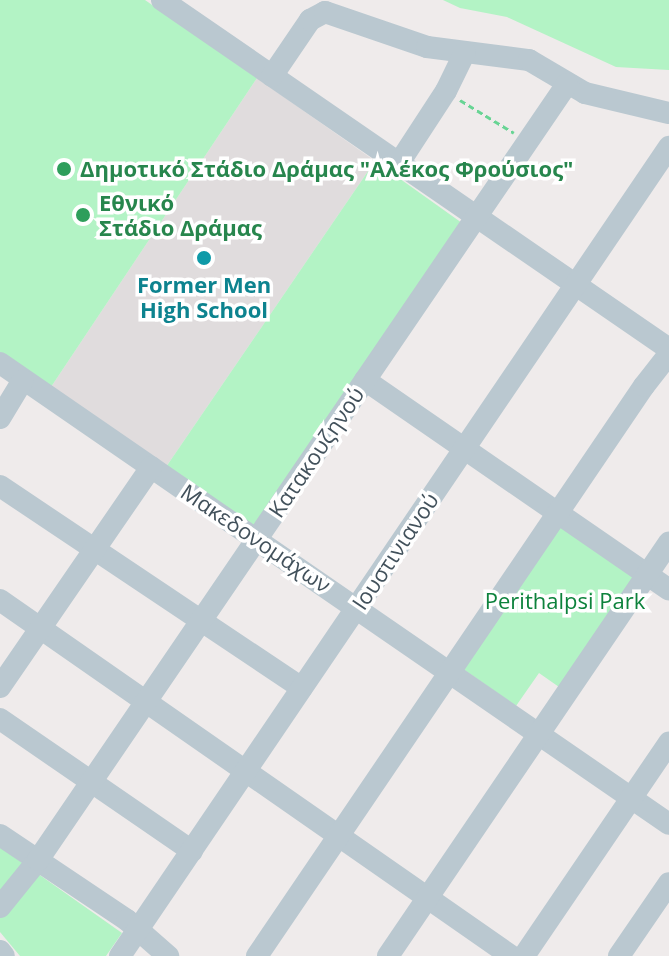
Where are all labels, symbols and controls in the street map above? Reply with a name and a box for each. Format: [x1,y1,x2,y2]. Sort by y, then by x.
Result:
place label: Δημοτικό Στάδιο Δράμας "Αλέκος Φρούσιος" [80,156,573,182]
marker: Δημοτικό Στάδιο Δράμας "Αλέκος Φρούσιος" [55,160,73,178]
place label: Εθνικό Στάδιο Δράμας [99,189,262,240]
marker: Εθνικό Στάδιο Δράμας [74,206,92,224]
marker: Former Men High School [195,249,213,267]
place label: Former Men High School [137,271,271,322]
street label: Κατακουζηνού [263,382,369,522]
street label: Μακεδονομάχων [176,478,336,598]
street label: Ιουστινιανού [346,487,444,615]
park label: Perithalpsi Park [485,588,645,614]

